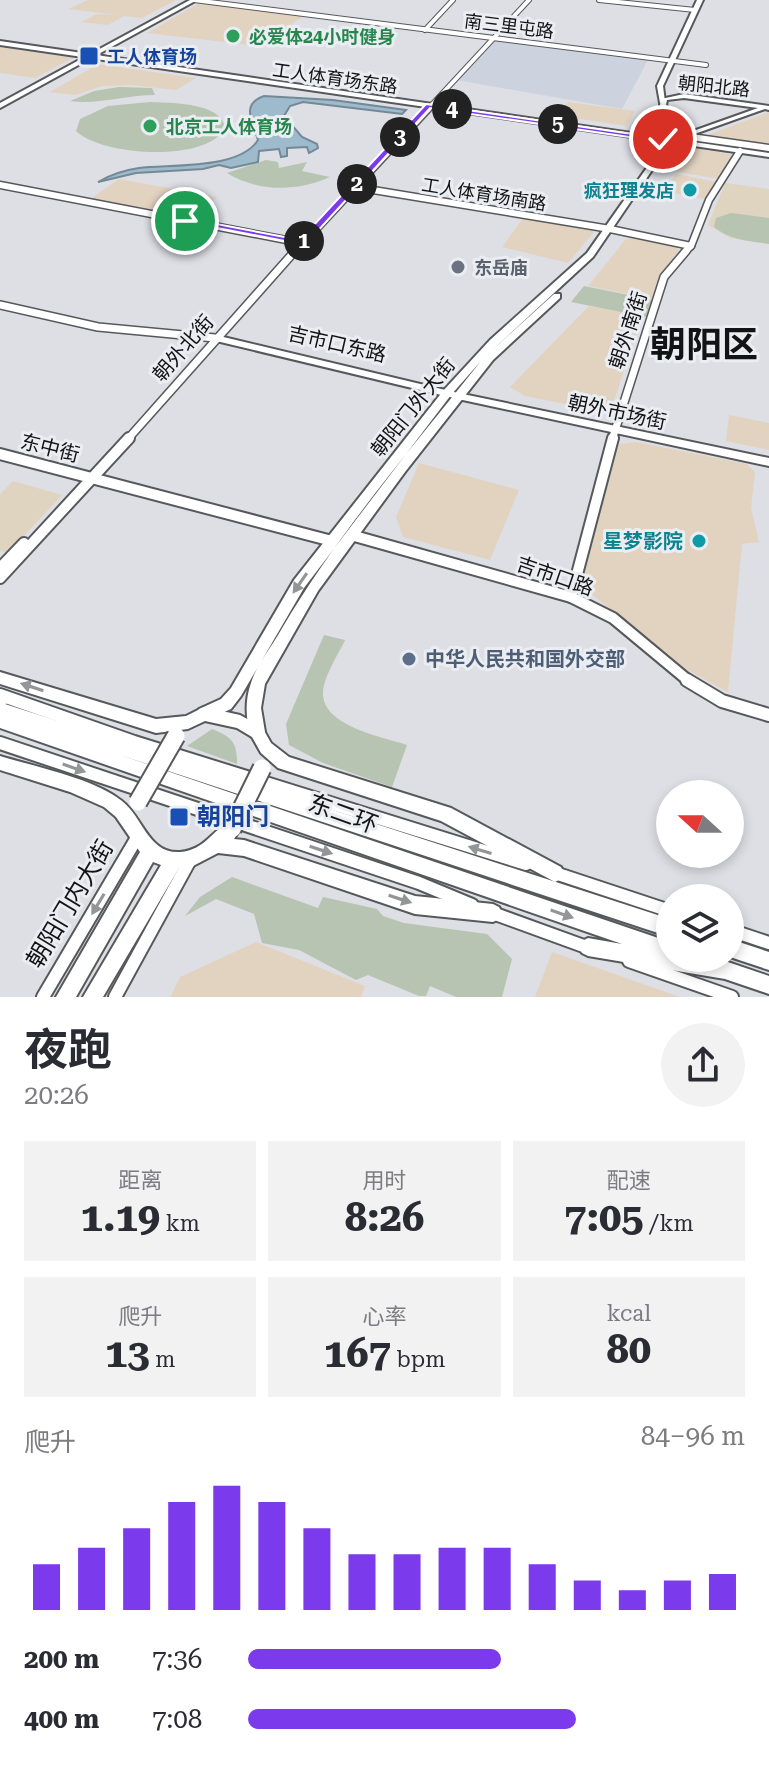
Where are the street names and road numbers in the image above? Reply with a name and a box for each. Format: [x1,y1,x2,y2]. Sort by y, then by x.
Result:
street label: 南三里屯路 [463,10,555,42]
street label: 工人体育场东路 [271,59,399,97]
street label: 朝阳北路 [677,72,751,100]
street label: 工人体育场南路 [420,174,548,214]
street label: 朝外南街 [604,288,652,372]
street label: 朝外北街 [148,310,218,386]
street label: 吉市口东路 [286,321,388,367]
street label: 朝阳门外大街 [366,353,460,461]
street label: 朝外市场街 [566,390,668,434]
street label: 东中街 [18,429,82,467]
street label: 吉市口路 [513,552,597,600]
street label: 东二环 [304,789,382,839]
street label: 朝阳门内大街 [21,835,119,973]

